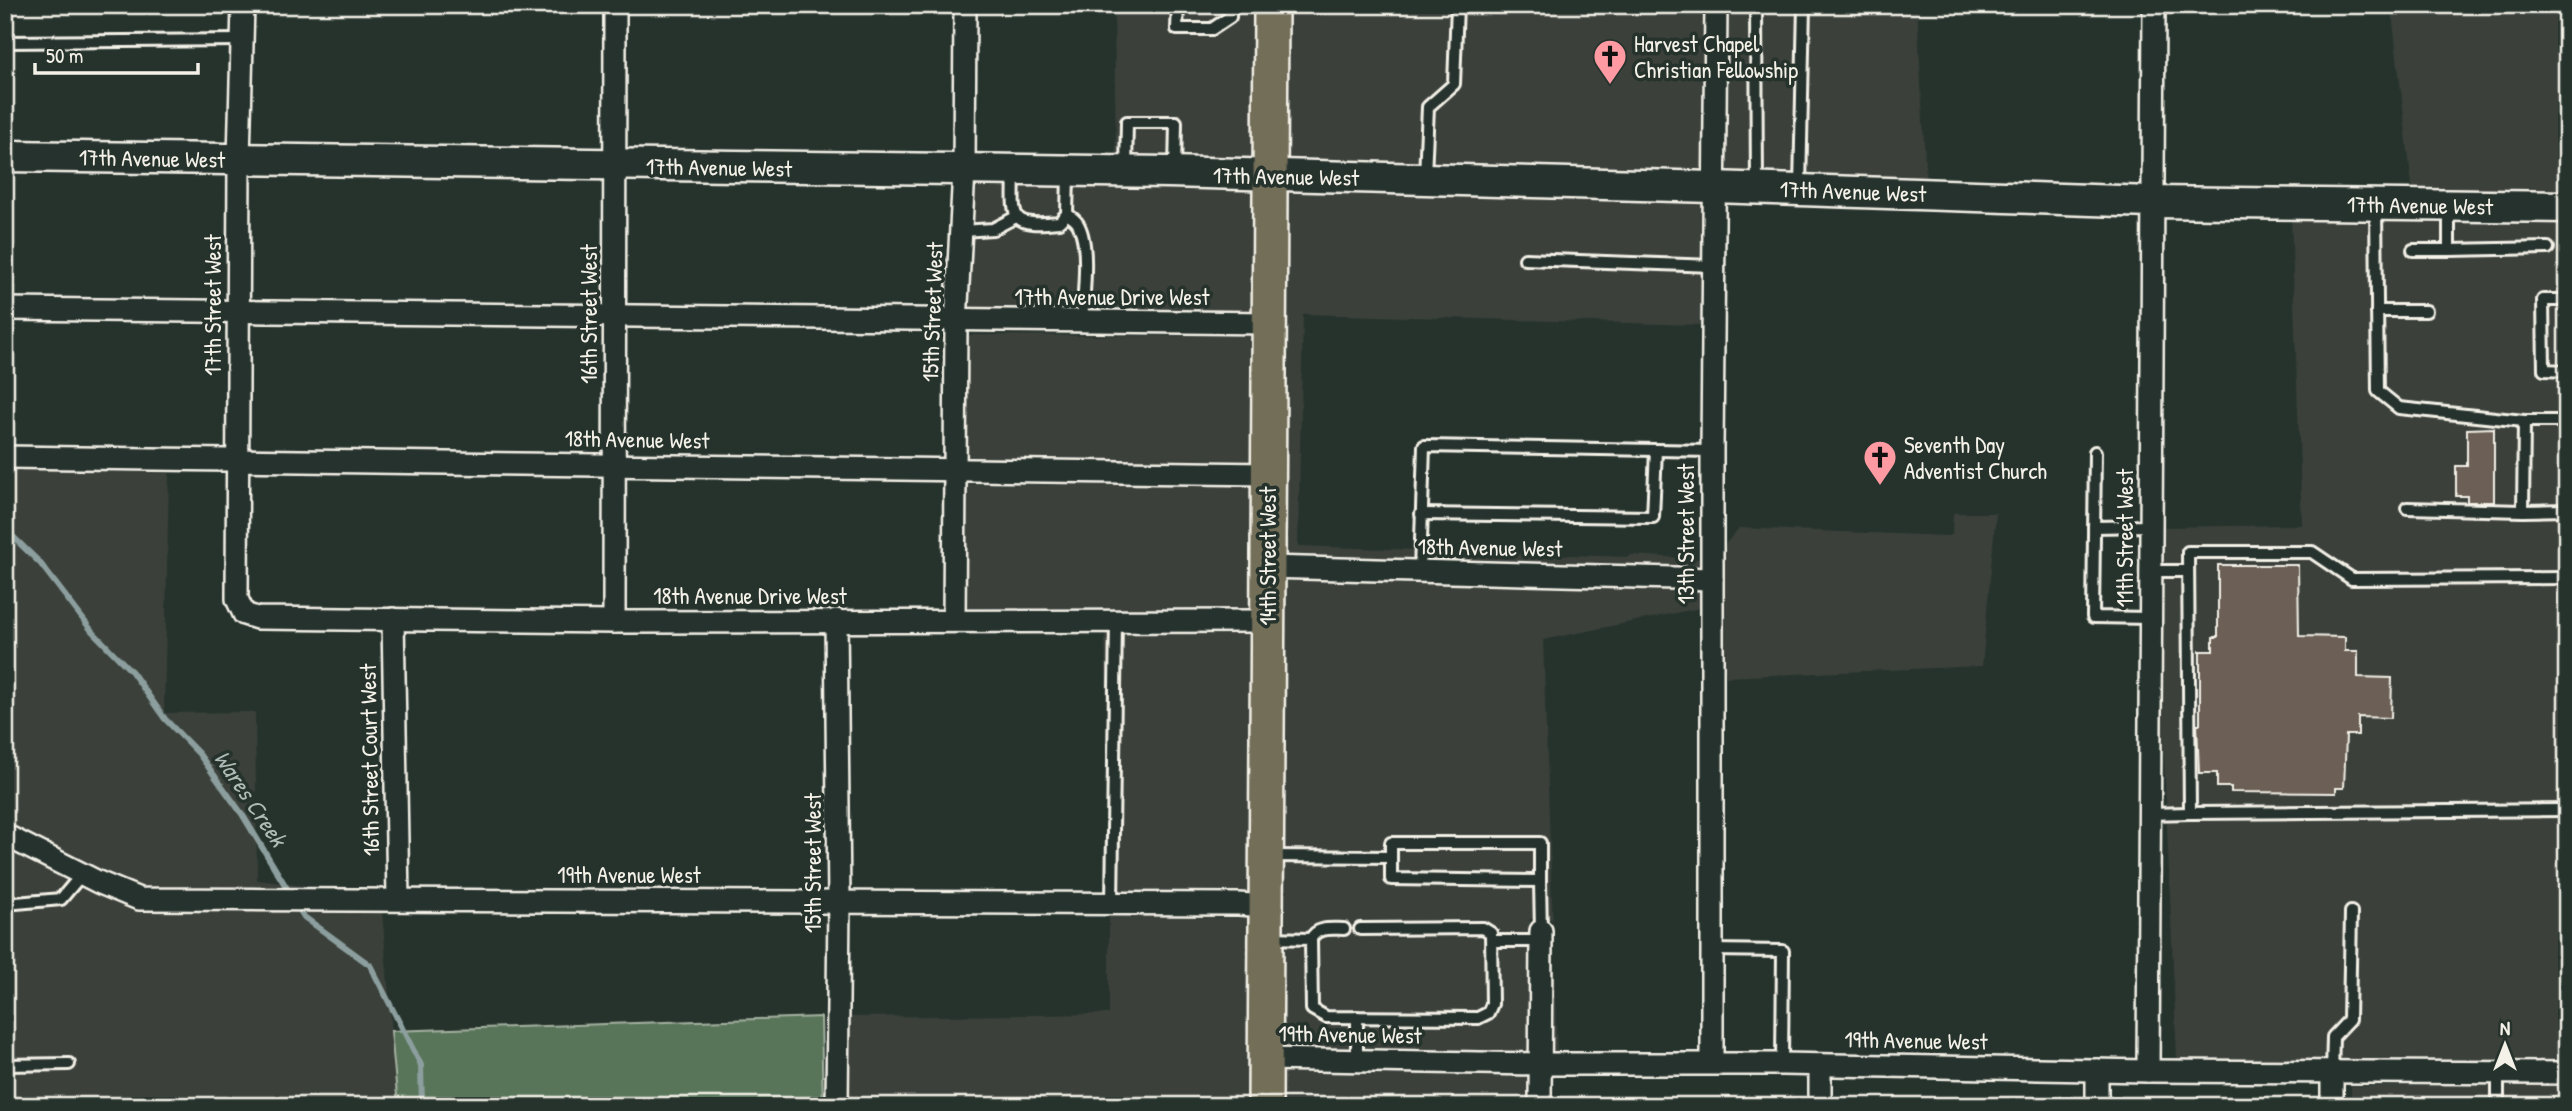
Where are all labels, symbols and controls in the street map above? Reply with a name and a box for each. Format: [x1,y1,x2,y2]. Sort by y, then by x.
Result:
place label: Harvest Chapel Christian Fellowship [1634,28,1798,85]
scale bar [35,32,198,76]
church icon: Harvest Chapel Christian Fellowship [1591,37,1629,86]
text: 50 m [46,41,83,70]
street label: 17th Avenue West [79,141,226,175]
street label: 17th Avenue West [646,150,793,184]
street label: 17th Avenue West [1213,159,1360,193]
street label: 17th Avenue West [1779,173,1928,209]
street label: 17th Avenue West [2347,188,2494,222]
street label: 17th Street West [197,233,228,376]
street label: 15th Street West [914,240,950,382]
street label: 16th Street West [573,243,604,384]
street label: 17th Avenue Drive West [1015,281,1211,312]
street label: 18th Avenue West [564,422,711,456]
place label: Seventh Day Adventist Church [1904,429,2047,486]
church icon: Seventh Day Adventist Church [1861,438,1899,487]
street label: 13th Street West [1670,463,1701,604]
street label: 11th Street West [2109,468,2140,607]
street label: 14th Street West [1252,486,1283,625]
street label: 18th Avenue West [1417,530,1564,564]
street label: 18th Avenue Drive West [653,580,848,611]
street label: 16th Street Court West [352,662,386,856]
water label: Wares Creek [207,744,296,854]
street label: 15th Street West [797,792,828,933]
street label: 19th Avenue West [557,859,702,890]
north arrow [2470,1010,2540,1080]
text: N [2500,1015,2510,1041]
street label: 19th Avenue West [1278,1017,1423,1051]
street label: 19th Avenue West [1844,1023,1989,1057]

